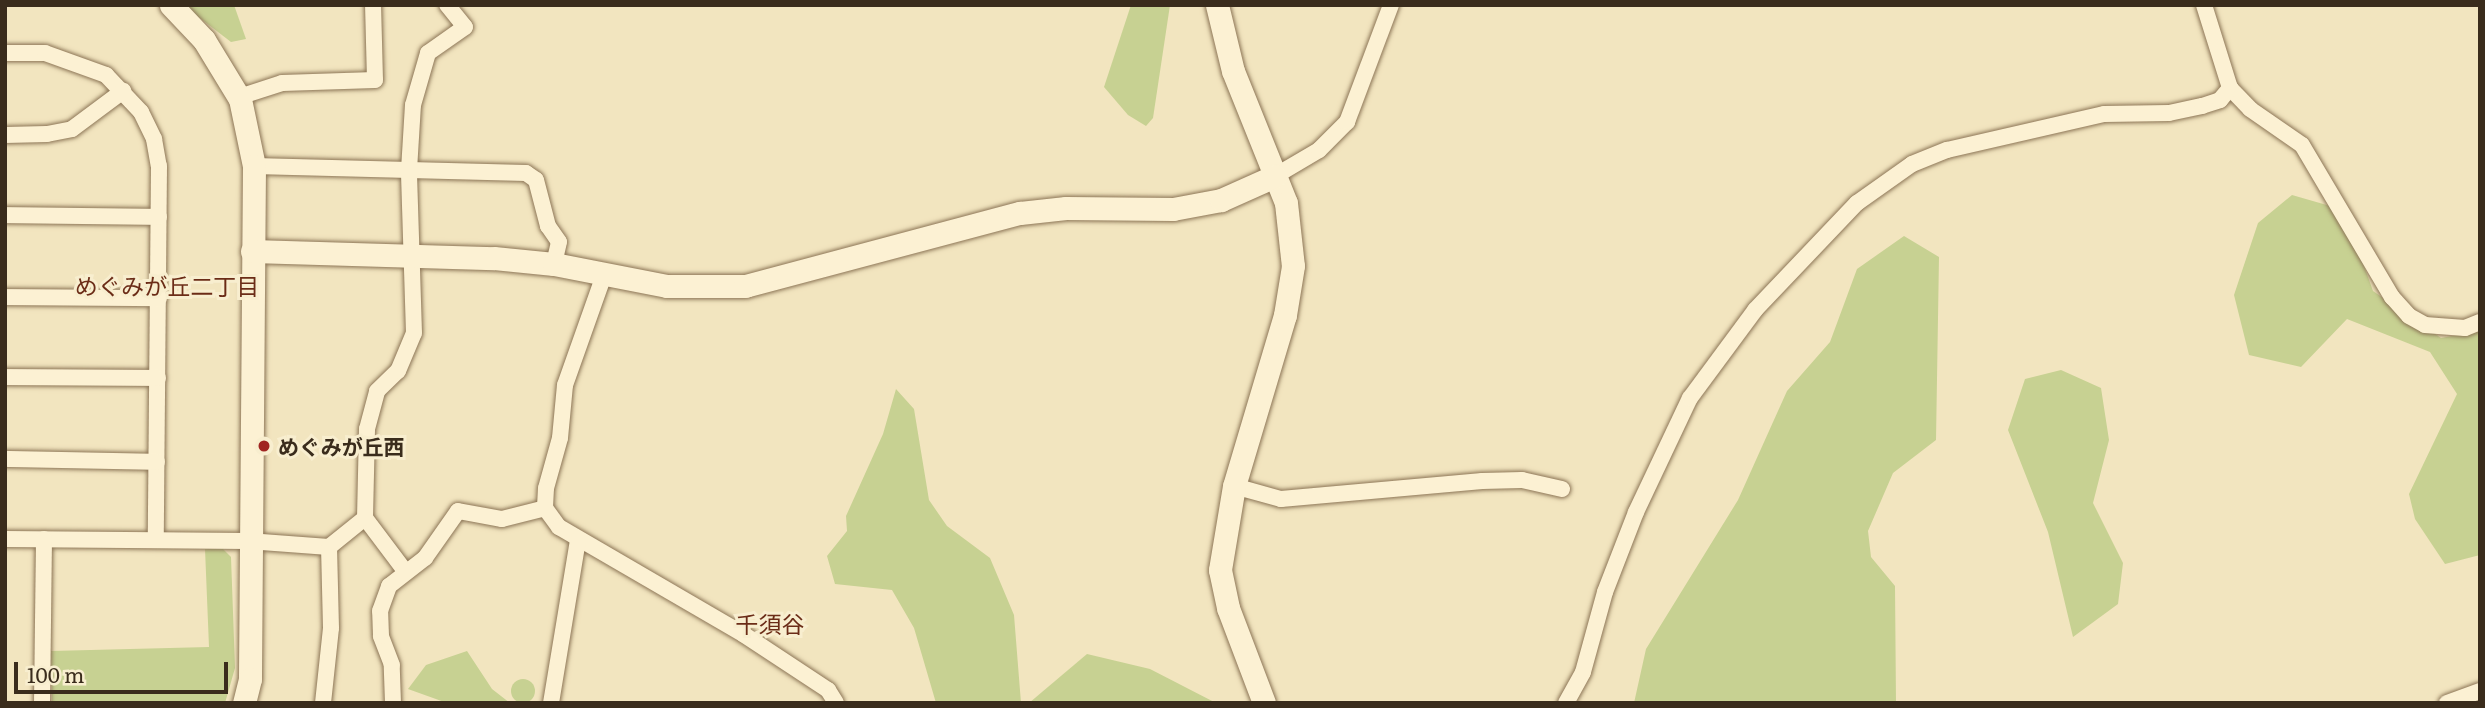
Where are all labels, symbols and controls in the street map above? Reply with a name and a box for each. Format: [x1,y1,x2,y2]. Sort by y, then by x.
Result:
district label: めぐみが丘二丁目 [75,271,259,299]
place label: めぐみが丘西 [278,433,404,459]
marker: めぐみが丘西 [256,438,272,454]
district label: 千須谷 [736,609,804,637]
scale bar [18,648,231,692]
text: 100 m [27,658,84,689]

